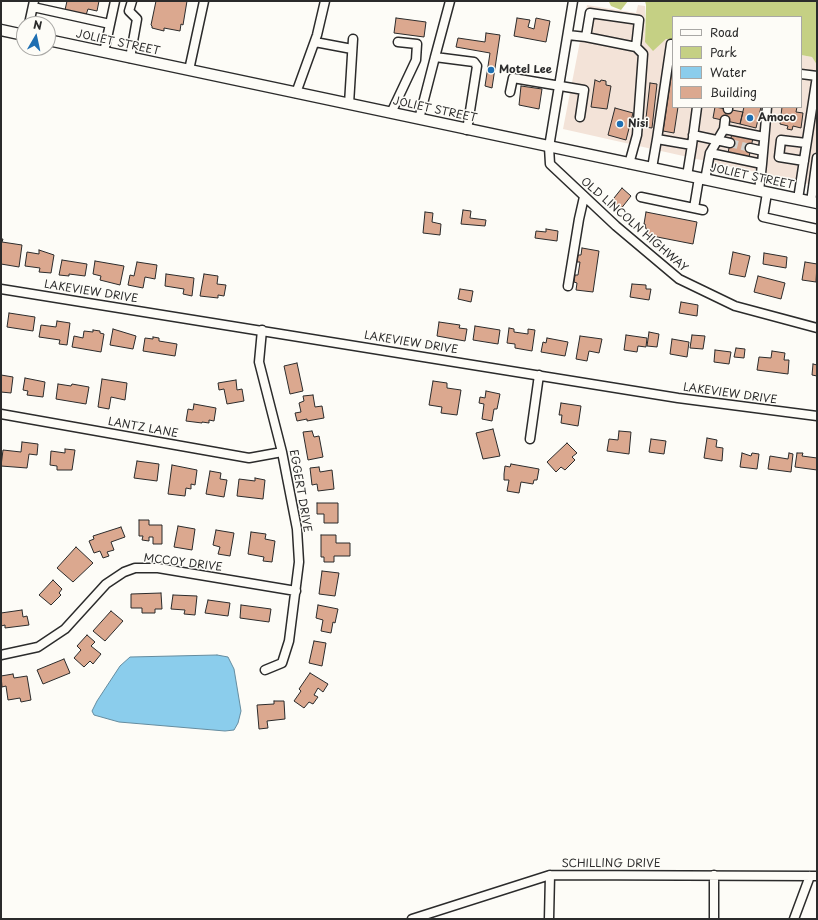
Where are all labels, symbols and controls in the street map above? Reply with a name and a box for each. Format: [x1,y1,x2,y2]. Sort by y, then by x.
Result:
north arrow [16,16,56,56]
text: N [32,16,43,34]
legend [672,16,802,108]
text: Road [710,23,739,41]
street label: JOLIET STREET [75,28,161,58]
text: Park [710,43,737,61]
place label: Motel Lee [499,63,552,77]
text: Water [710,63,746,81]
marker: Motel Lee [486,65,496,75]
text: Building [710,83,757,101]
street label: JOLIET STREET [392,95,478,125]
place label: Amoco [758,111,796,125]
marker: Amoco [745,113,755,123]
place label: Nisi [628,117,648,131]
marker: Nisi [615,119,625,129]
street label: JOLIET STREET [709,162,795,192]
street label: OLD LINCOLN HIGHWAY [578,175,690,275]
street label: LAKEVIEW DRIVE [43,278,139,306]
street label: LAKEVIEW DRIVE [363,329,459,357]
street label: LAKEVIEW DRIVE [682,381,778,407]
street label: LANTZ LANE [107,415,179,441]
street label: EGGERT DRIVE [286,449,314,533]
street label: MCCOY DRIVE [143,552,223,574]
street label: SCHILLING DRIVE [561,857,661,871]

